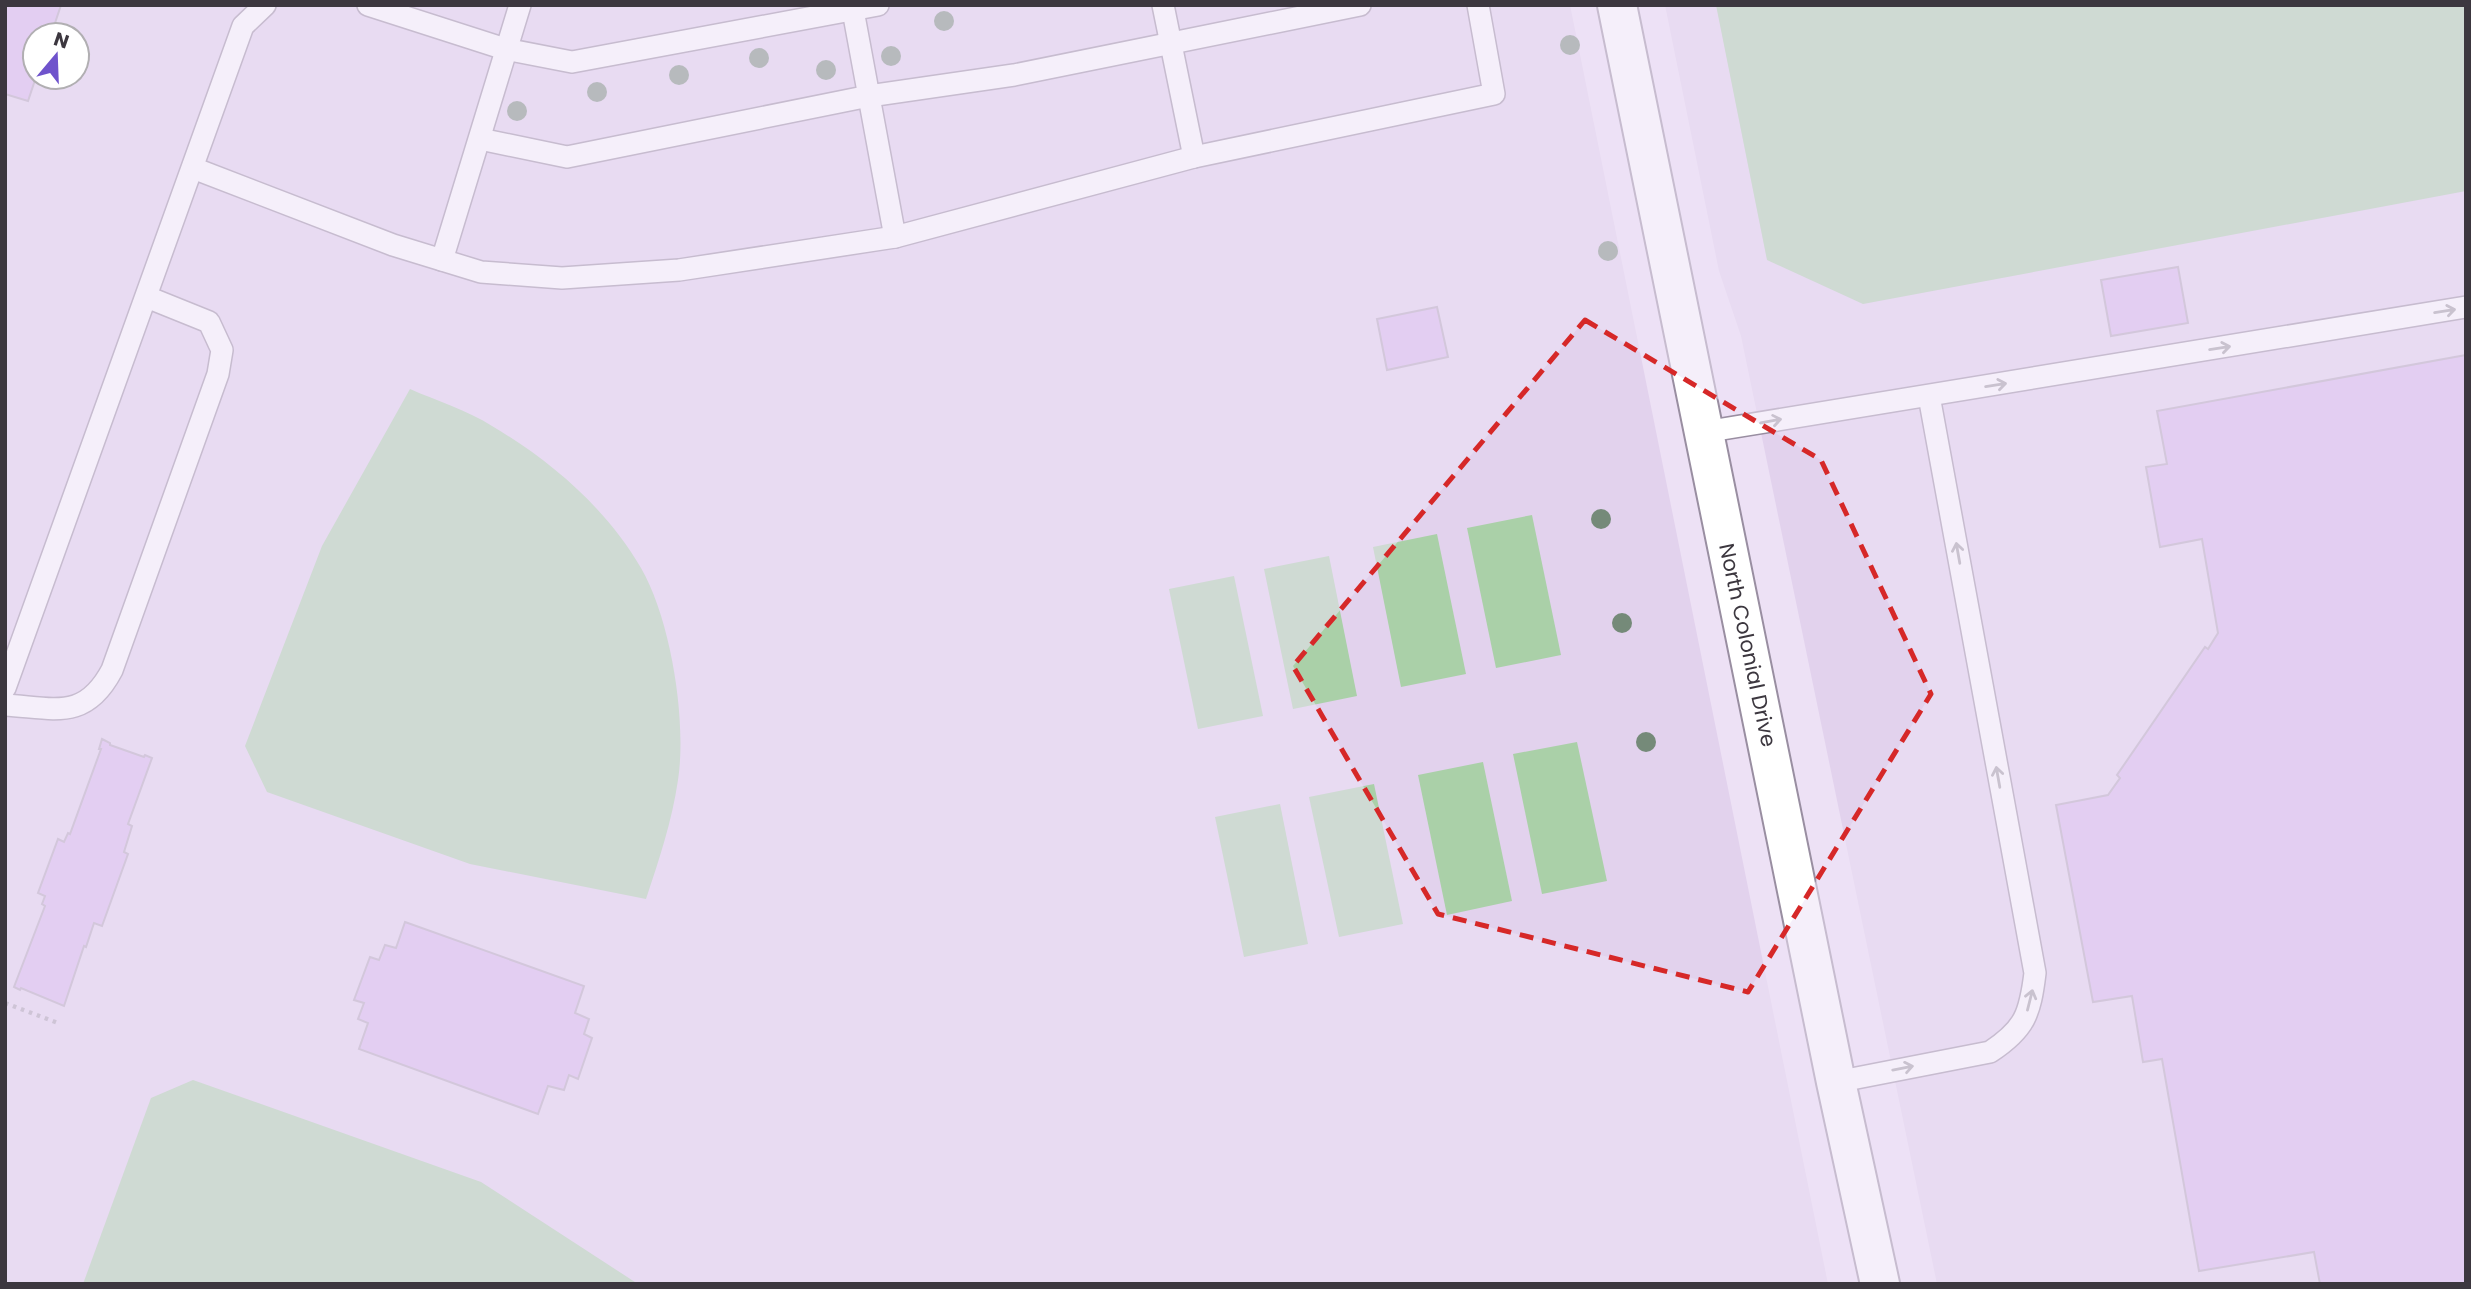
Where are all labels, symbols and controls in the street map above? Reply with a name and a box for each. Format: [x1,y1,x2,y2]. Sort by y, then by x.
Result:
north arrow [21,21,91,91]
text: N [50,25,73,55]
one-way arrow [2433,304,2456,317]
one-way arrow [2209,341,2231,354]
one-way arrow [1984,378,2007,391]
one-way arrow [1760,414,1782,427]
street label: North Colonial Drive [1712,541,1784,749]
one-way arrow [1951,542,1964,565]
one-way arrow [1991,766,2005,789]
one-way arrow [2024,990,2037,1012]
one-way arrow [1891,1061,1914,1075]

